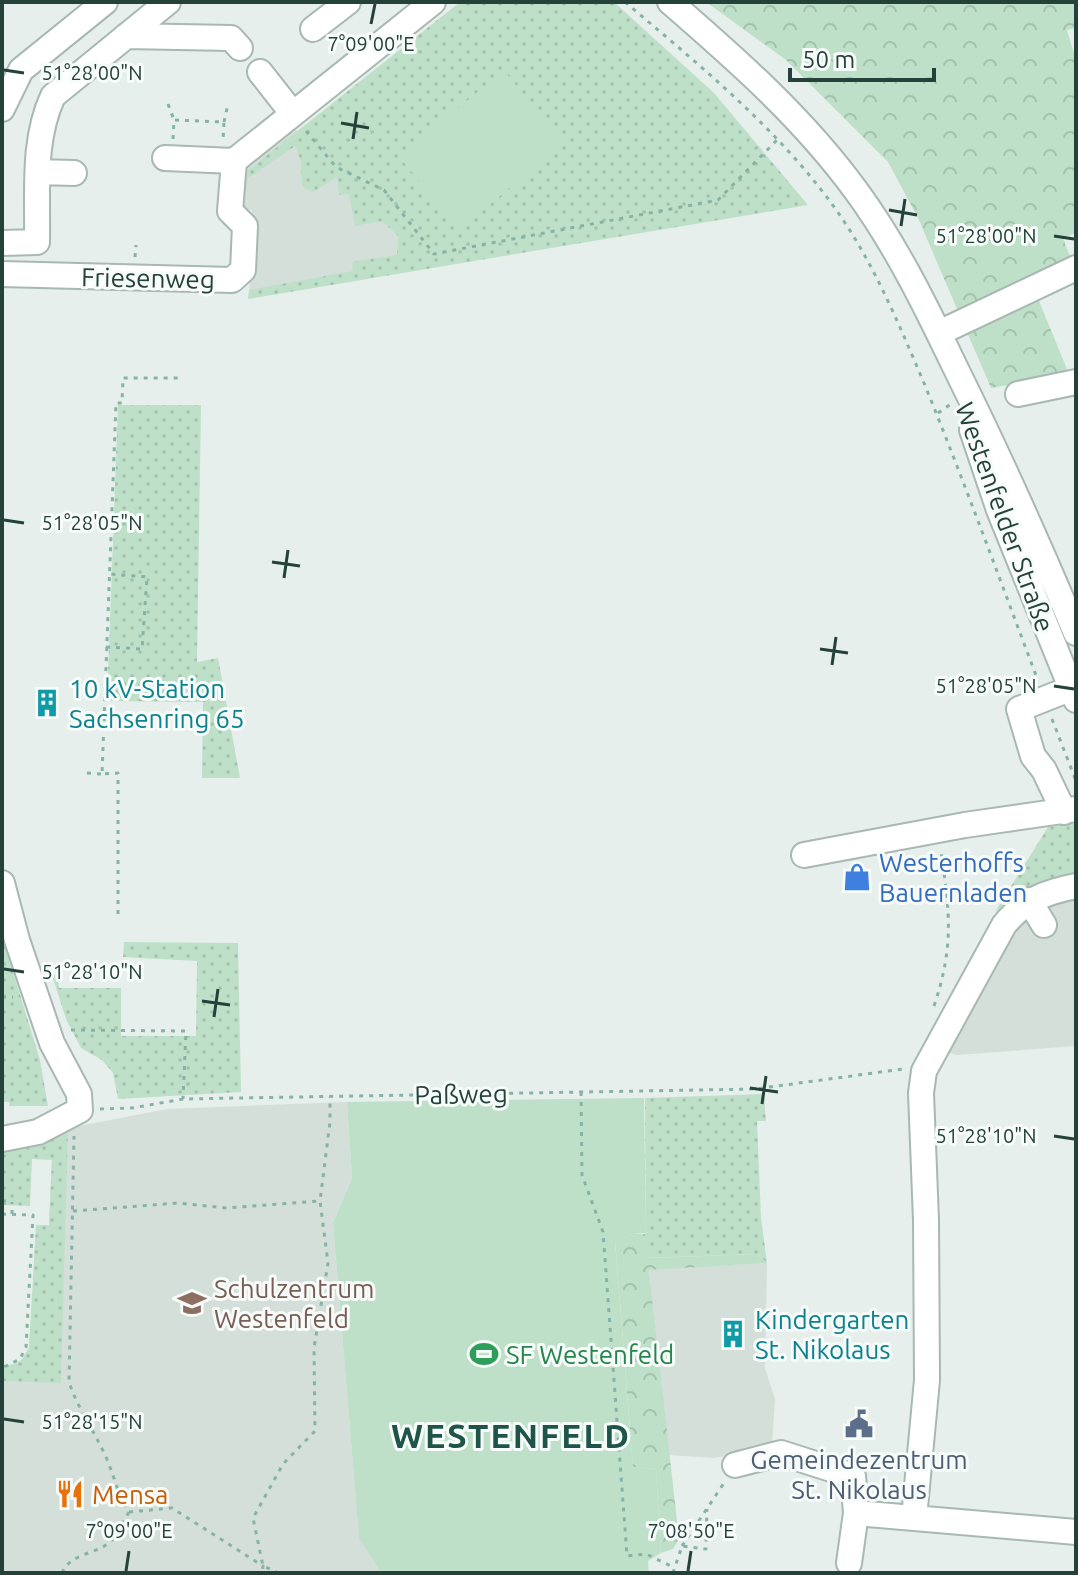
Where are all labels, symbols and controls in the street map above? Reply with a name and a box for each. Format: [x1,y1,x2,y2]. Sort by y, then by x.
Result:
text: 7°09'00"E [328,32,414,55]
scale bar [790,32,934,82]
text: 50 m [802,46,855,73]
text: 51°28'00"N [41,61,143,84]
text: 51°28'00"N [935,224,1037,247]
street label: Friesenweg [81,262,215,294]
street label: Westenfelder Straße [950,398,1060,636]
text: 51°28'05"N [41,511,143,534]
place label: 10 kV-Station Sachsenring 65 [69,674,245,733]
text: 51°28'05"N [935,674,1037,697]
building icon: 10 kV-Station Sachsenring 65 [32,688,62,718]
place label: Westerhoffs Bauernladen [879,848,1027,907]
shop icon: Westerhoffs Bauernladen [842,862,872,892]
text: 51°28'10"N [41,960,143,983]
street label: Paßweg [414,1079,508,1109]
text: 51°28'10"N [935,1124,1037,1147]
place label: Schulzentrum Westenfeld [214,1274,375,1333]
school or university icon: Schulzentrum Westenfeld [177,1288,207,1318]
place label: Kindergarten St. Nikolaus [755,1305,909,1364]
building icon: Kindergarten St. Nikolaus [718,1319,748,1349]
sports icon: SF Westenfeld [469,1339,499,1369]
place label: SF Westenfeld [506,1340,674,1369]
public building icon: Gemeindezentrum St. Nikolaus [844,1409,874,1439]
text: 51°28'15"N [41,1410,143,1433]
district label: WESTENFELD [391,1416,631,1454]
place label: Gemeindezentrum St. Nikolaus [750,1445,968,1504]
restaurant icon: Mensa [55,1479,85,1509]
place label: Mensa [92,1480,168,1509]
text: 7°09'00"E [86,1519,172,1542]
text: 7°08'50"E [648,1519,734,1542]

